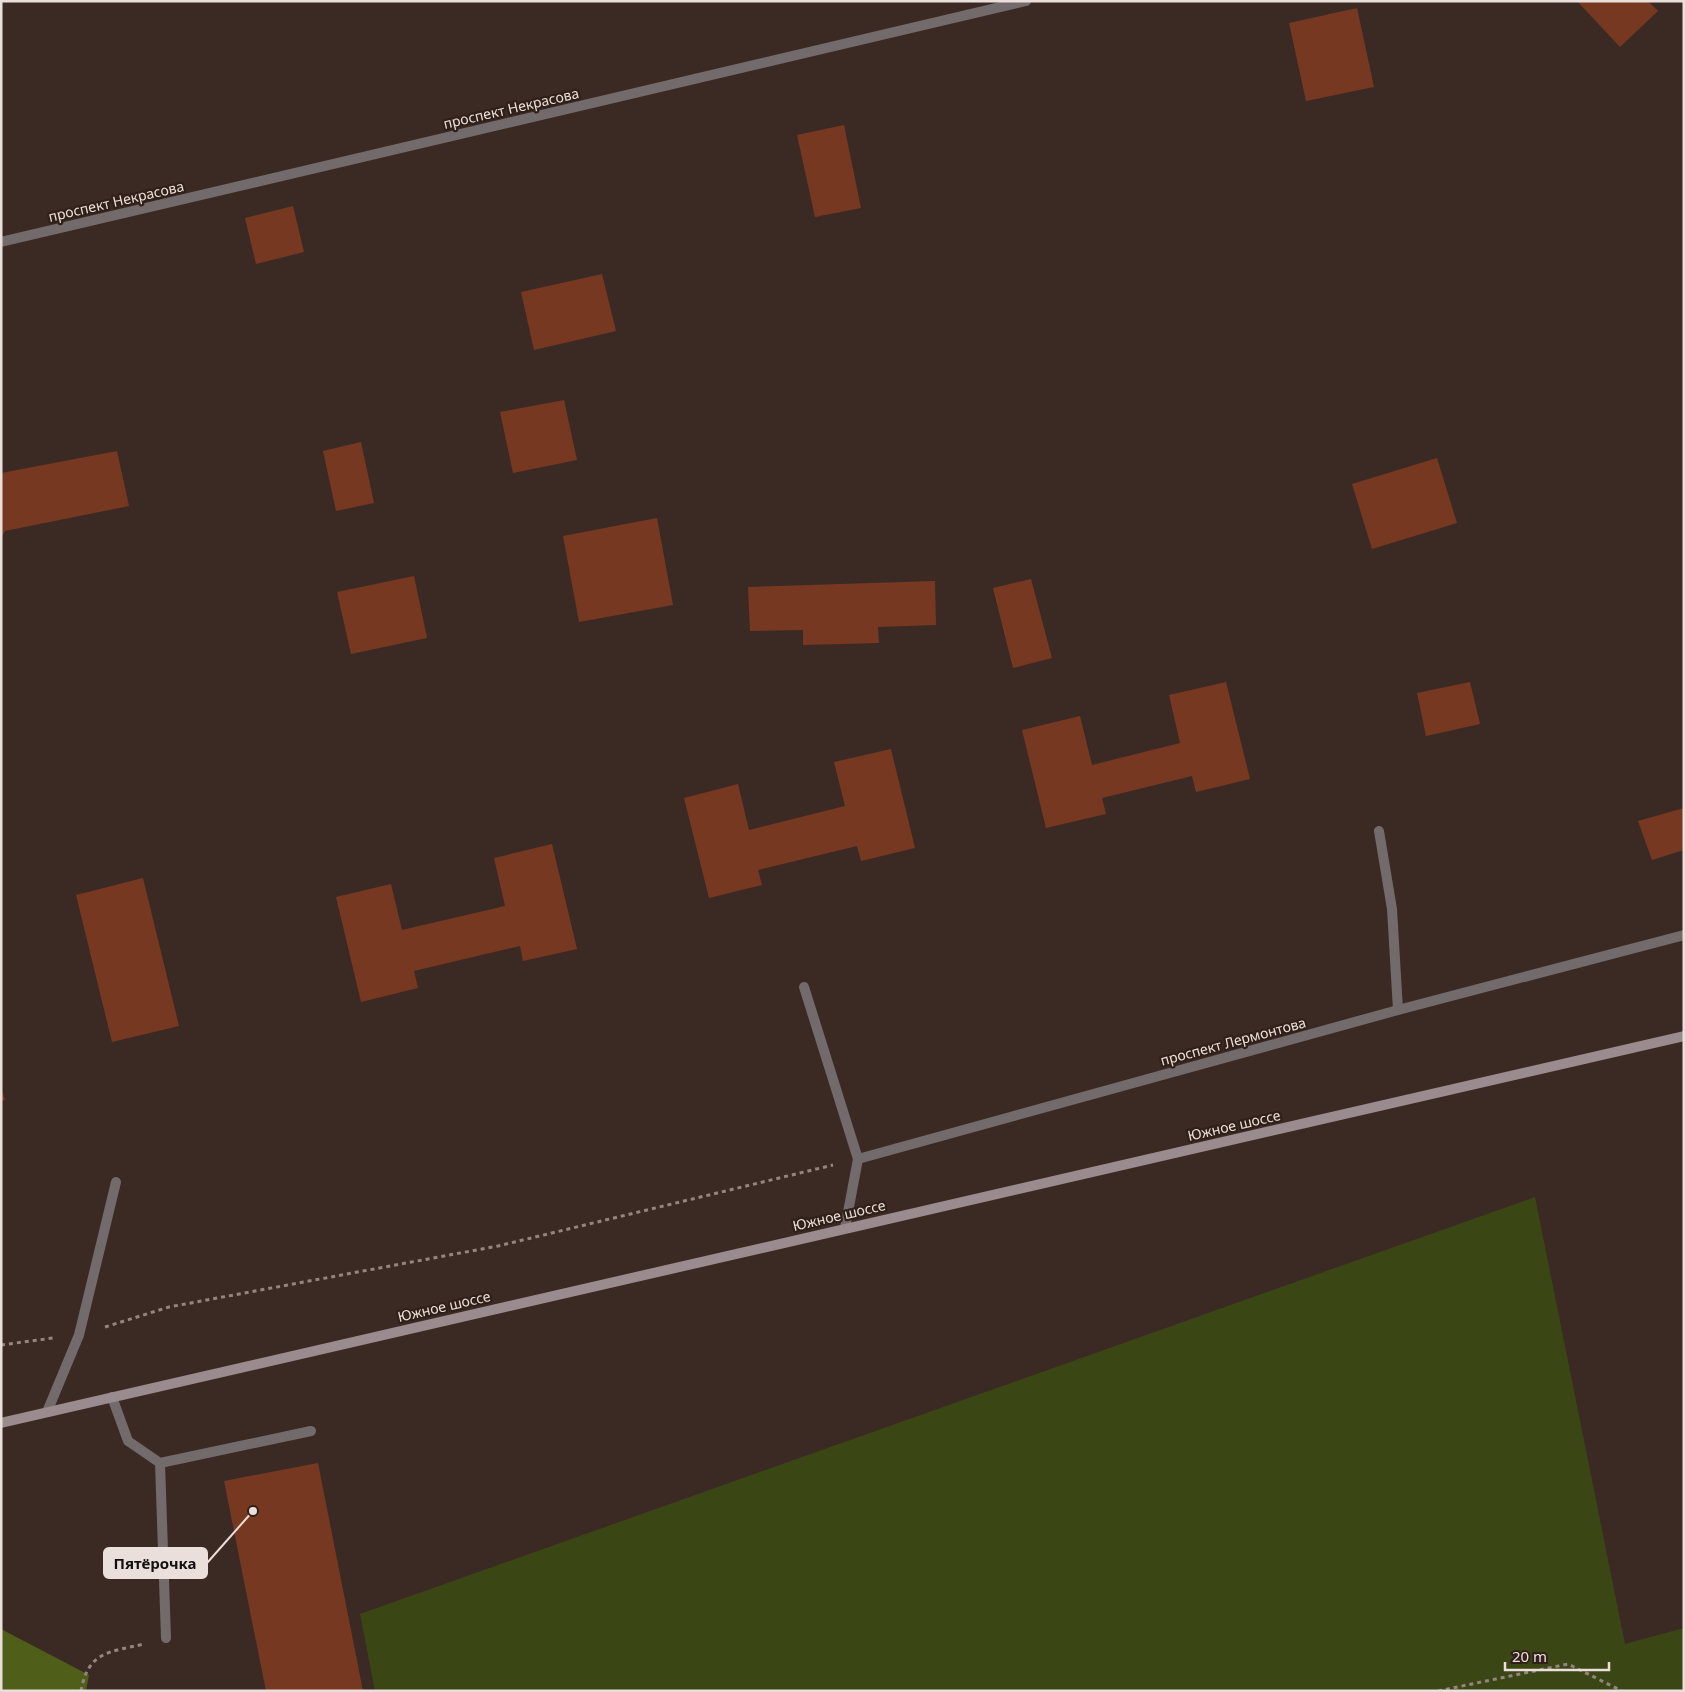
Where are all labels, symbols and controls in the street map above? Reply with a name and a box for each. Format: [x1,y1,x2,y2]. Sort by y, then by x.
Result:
street label: проспект Некрасова [441,83,581,133]
street label: проспект Некрасова [46,176,186,226]
street label: проспект Лермонтова [1158,1012,1308,1070]
street label: Южное шоссе [1186,1105,1283,1145]
street label: Южное шоссе [791,1195,888,1235]
street label: Южное шоссе [396,1286,493,1326]
callout: Пятёрочка [104,1548,207,1578]
text: Пятёрочка [114,1553,196,1573]
scale bar [1505,1640,1609,1672]
text: 20 m [1512,1646,1547,1666]

